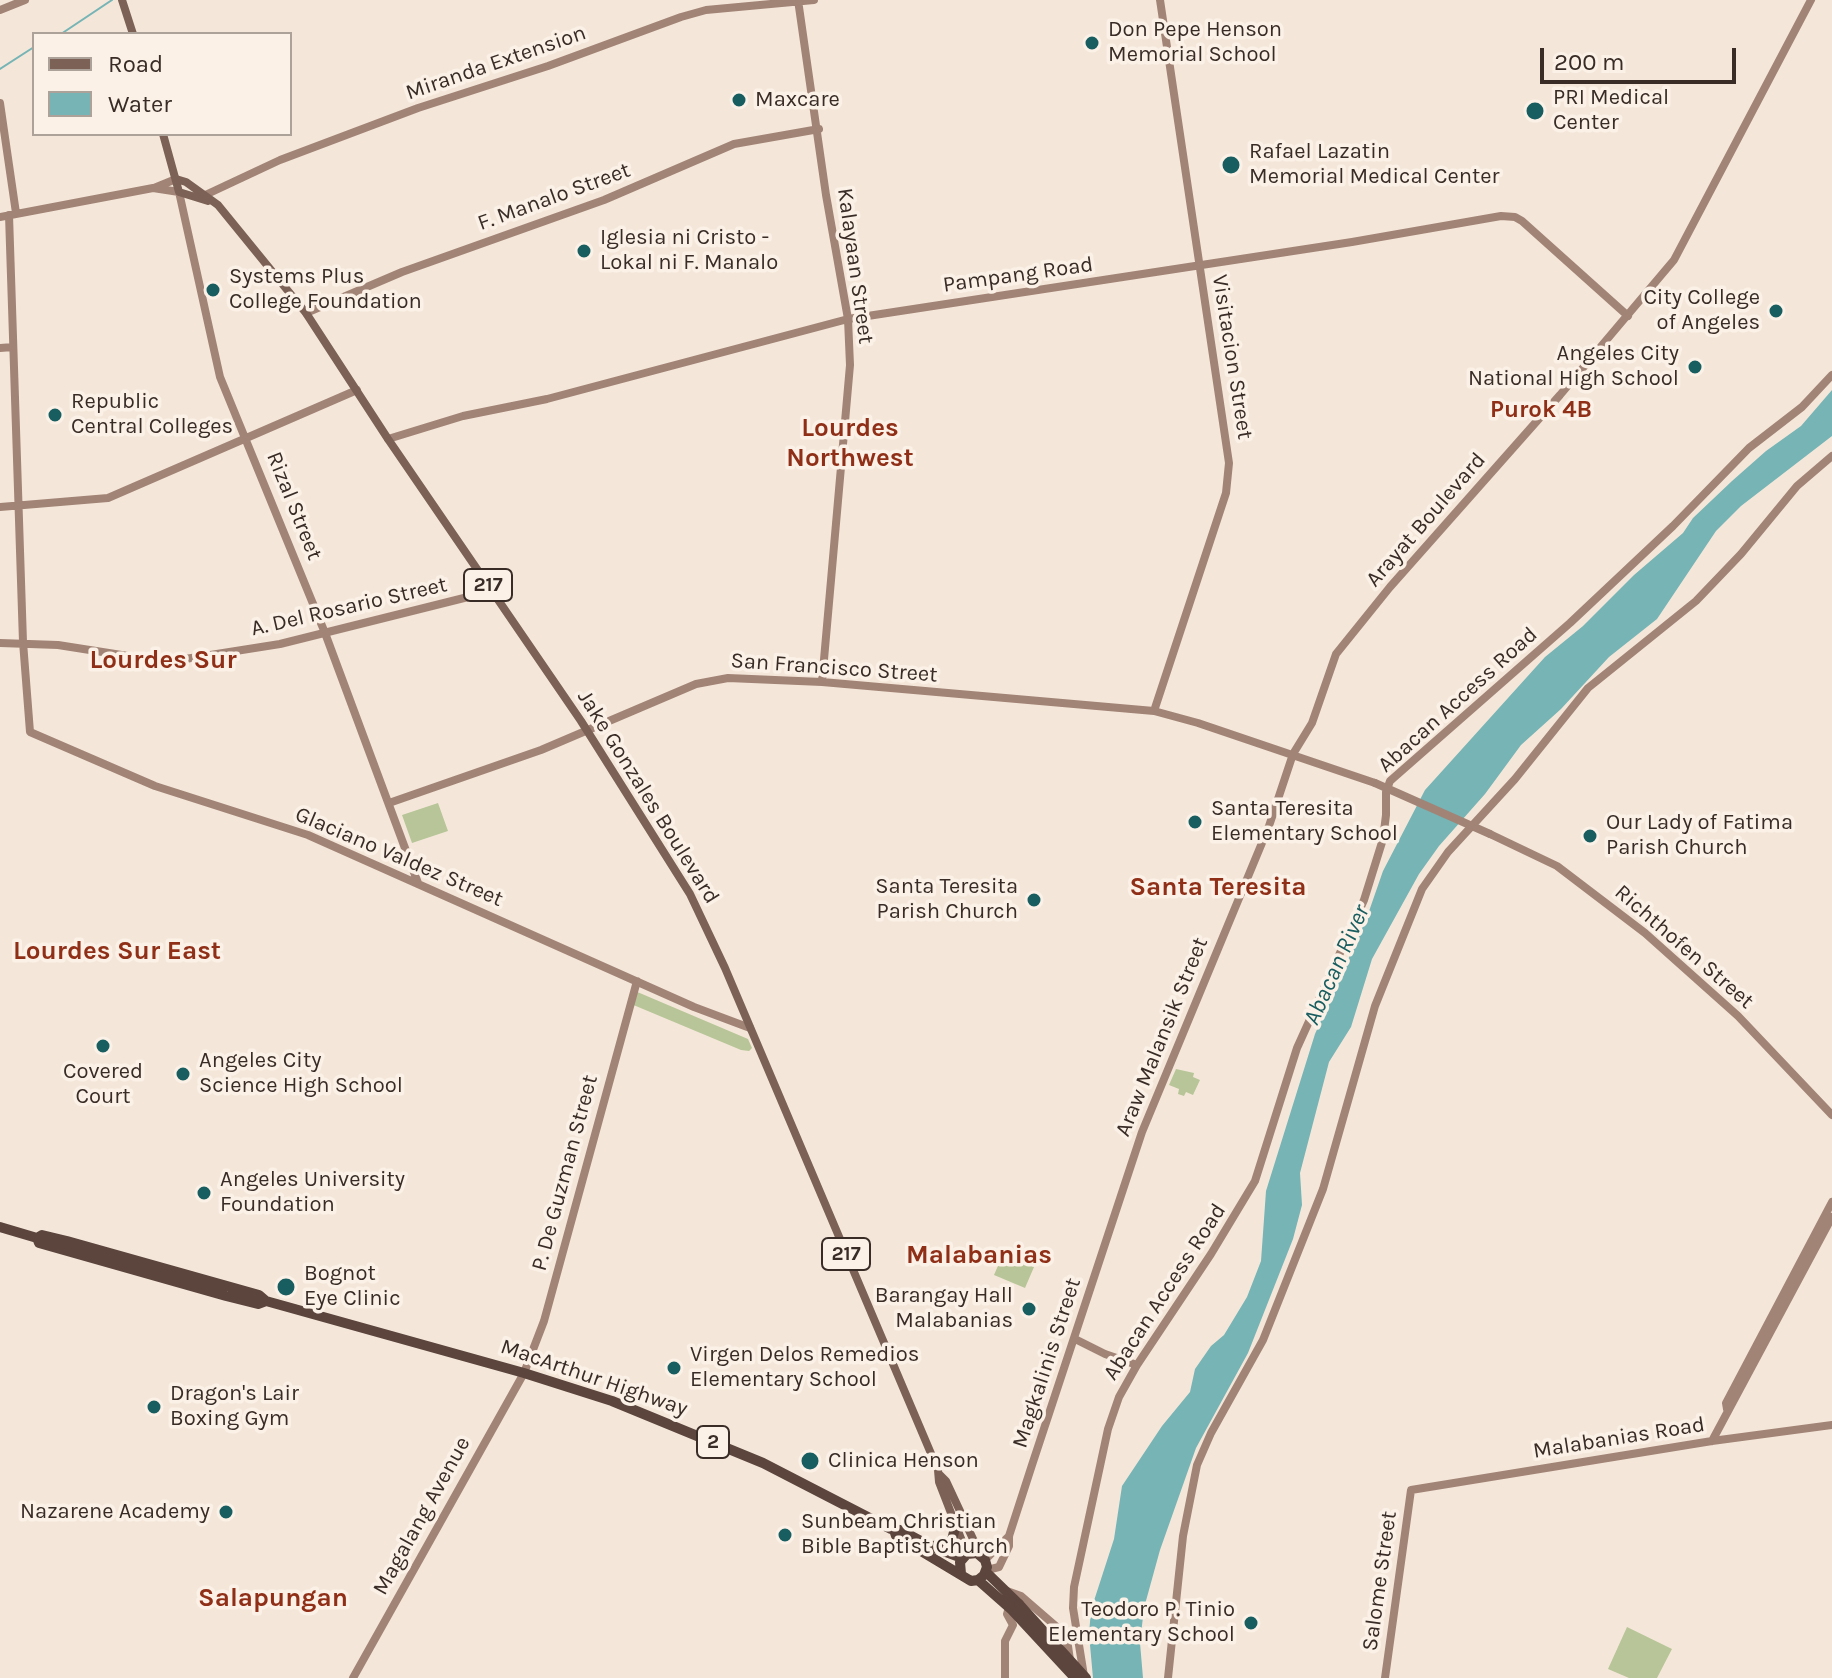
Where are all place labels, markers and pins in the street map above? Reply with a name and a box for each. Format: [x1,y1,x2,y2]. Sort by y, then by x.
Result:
place label: Don Pepe Henson Memorial School [1108,17,1282,68]
marker: Don Pepe Henson Memorial School [1083,34,1101,52]
place label: PRI Medical Center [1553,85,1669,136]
place label: Maxcare [755,87,840,113]
marker: Maxcare [730,91,748,109]
marker: PRI Medical Center [1524,100,1546,122]
place label: Rafael Lazatin Memorial Medical Center [1249,139,1499,190]
marker: Rafael Lazatin Memorial Medical Center [1220,154,1242,176]
place label: Iglesia ni Cristo - Lokal ni F. Manalo [600,225,778,276]
marker: Iglesia ni Cristo - Lokal ni F. Manalo [575,242,593,260]
place label: Systems Plus College Foundation [229,264,422,316]
marker: Systems Plus College Foundation [204,281,222,299]
place label: City College of Angeles [1643,285,1760,336]
marker: City College of Angeles [1767,302,1785,320]
place label: Angeles City National High School [1468,341,1679,392]
marker: Angeles City National High School [1686,358,1704,376]
place label: Republic Central Colleges [71,389,233,440]
marker: Republic Central Colleges [46,406,64,424]
place label: Santa Teresita Elementary School [1211,796,1398,848]
place label: Our Lady of Fatima Parish Church [1606,810,1793,862]
marker: Santa Teresita Elementary School [1186,813,1204,831]
marker: Our Lady of Fatima Parish Church [1581,827,1599,845]
place label: Santa Teresita Parish Church [875,874,1018,926]
marker: Santa Teresita Parish Church [1025,891,1043,909]
marker: Covered Court [94,1037,112,1055]
place label: Angeles City Science High School [199,1048,403,1100]
place label: Covered Court [63,1059,143,1110]
marker: Angeles City Science High School [174,1065,192,1083]
place label: Angeles University Foundation [220,1167,405,1218]
marker: Angeles University Foundation [195,1184,213,1202]
place label: Bognot Eye Clinic [304,1261,401,1312]
marker: Bognot Eye Clinic [275,1276,297,1298]
place label: Barangay Hall Malabanias [875,1283,1013,1334]
marker: Barangay Hall Malabanias [1020,1300,1038,1318]
place label: Virgen Delos Remedios Elementary School [690,1342,919,1394]
marker: Virgen Delos Remedios Elementary School [665,1359,683,1377]
place label: Dragon's Lair Boxing Gym [170,1381,299,1432]
marker: Dragon's Lair Boxing Gym [145,1398,163,1416]
place label: Clinica Henson [828,1448,979,1474]
marker: Clinica Henson [799,1450,821,1472]
place label: Nazarene Academy [20,1499,210,1525]
marker: Nazarene Academy [217,1503,235,1521]
place label: Sunbeam Christian Bible Baptist Church [801,1509,1008,1560]
marker: Sunbeam Christian Bible Baptist Church [776,1526,794,1544]
place label: Teodoro P. Tinio Elementary School [1048,1597,1235,1648]
marker: Teodoro P. Tinio Elementary School [1242,1614,1260,1632]

